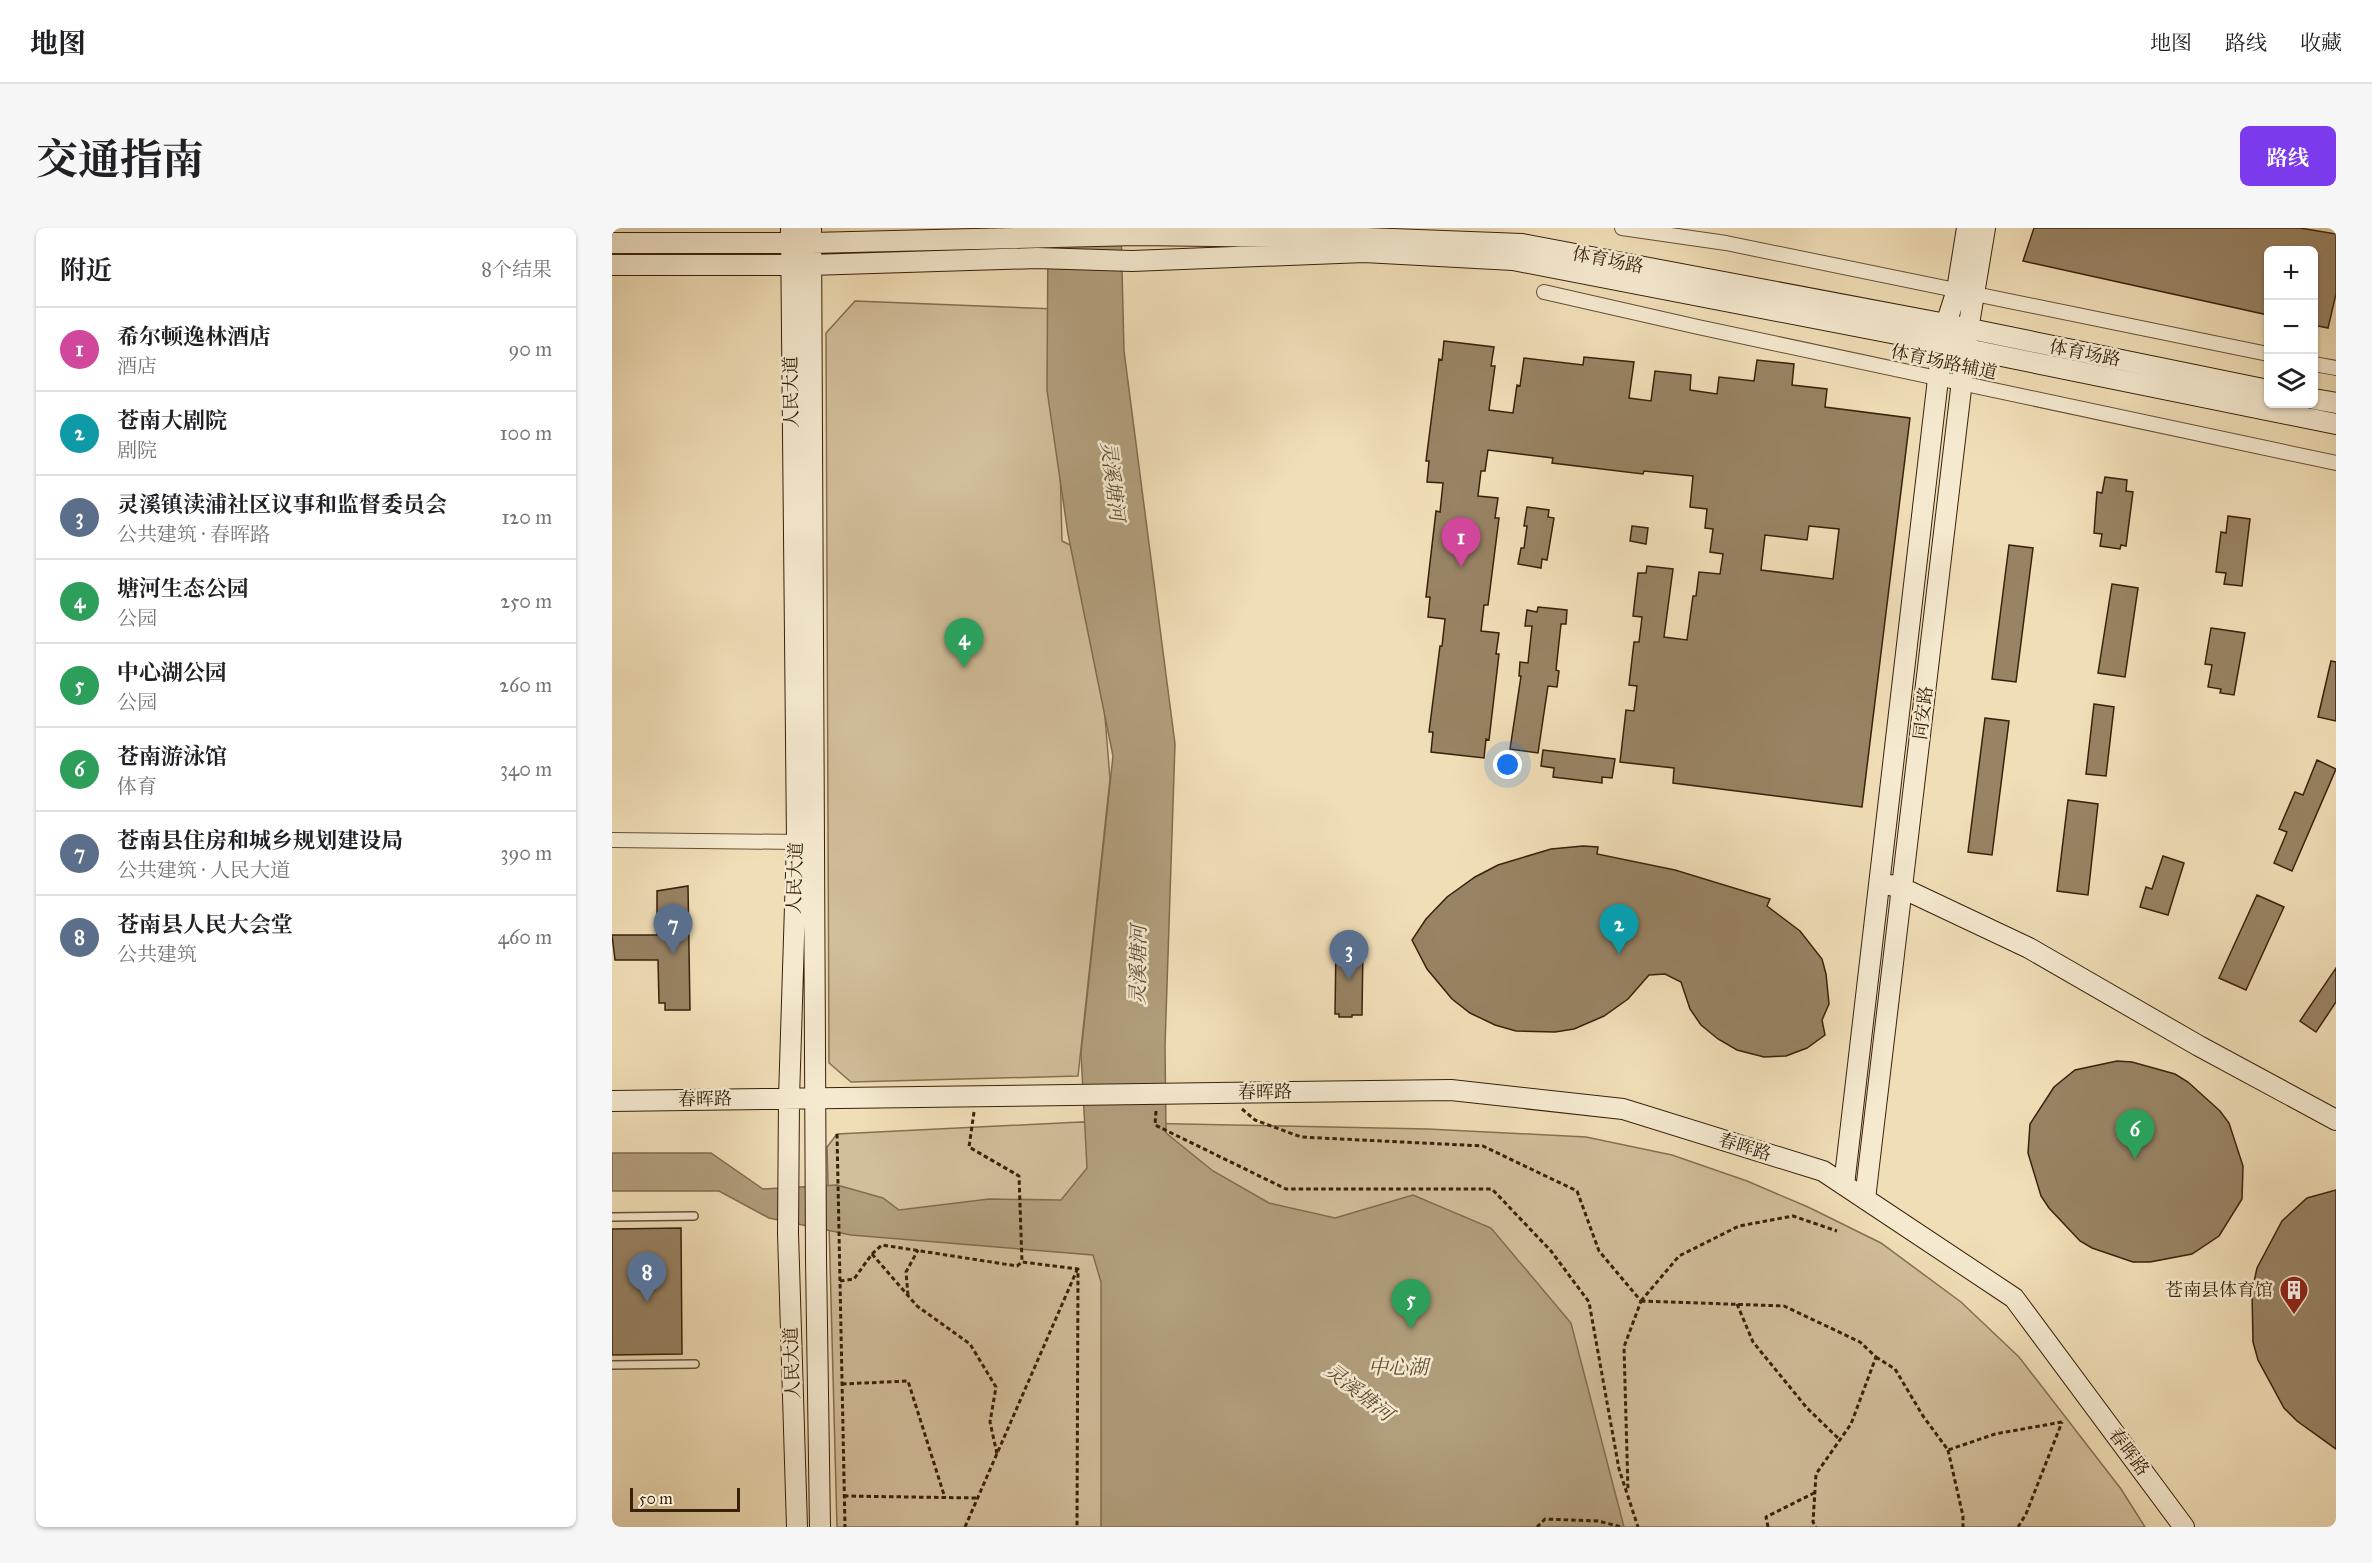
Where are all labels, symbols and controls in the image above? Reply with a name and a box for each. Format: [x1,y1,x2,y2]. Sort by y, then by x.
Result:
text: 地图 [30,26,86,61]
text: 地图 [2150,30,2192,56]
text: 路线 [2225,30,2267,56]
text: 收藏 [2300,30,2342,56]
button: 路线 [2240,126,2336,186]
text: 交通指南 [36,134,204,186]
street label: 体育场路 [1571,242,1645,278]
map controls [2264,246,2318,408]
button: + [2264,246,2318,300]
text: 附近 [60,254,112,286]
text: 8个结果 [481,257,552,281]
button: − [2264,300,2318,354]
text: 希尔顿逸林酒店 [117,323,271,350]
street label: 体育场路 [2048,335,2122,371]
text: 1 [76,337,83,361]
text: 90 m [509,337,552,361]
street label: 体育场路辅道 [1889,340,1999,384]
text: 酒店 [117,354,157,378]
button: layers [2264,354,2318,408]
street label: 人民大道 [779,356,803,428]
text: 苍南大剧院 [117,407,227,434]
text: 2 [75,421,84,445]
text: 100 m [500,421,552,445]
text: 剧院 [117,438,157,462]
water label: 灵溪塘河 [1096,440,1130,525]
text: 灵溪镇渎浦社区议事和监督委员会 [117,491,447,518]
text: 3 [76,505,84,529]
text: 120 m [501,505,552,529]
pin: 1 [1442,518,1480,567]
text: 公共建筑 · 春晖路 [117,522,270,546]
text: 塘河生态公园 [117,575,249,602]
text: 4 [74,589,85,613]
text: 250 m [500,589,552,613]
text: 公园 [117,606,157,630]
pin: 4 [944,618,984,668]
text: 中心湖公园 [117,659,227,686]
text: 5 [75,673,84,697]
text: 260 m [499,673,552,697]
street label: 同安路 [1909,685,1937,741]
text: 公园 [117,690,157,714]
text: 苍南游泳馆 [117,743,227,770]
your location [1493,750,1522,779]
text: 6 [74,757,85,781]
text: 340 m [500,757,552,781]
text: 体育 [117,774,157,798]
text: 苍南县住房和城乡规划建设局 [117,827,403,854]
text: 7 [74,841,85,865]
text: 390 m [501,841,552,865]
street label: 人民大道 [783,842,807,914]
text: 公共建筑 · 人民大道 [117,858,290,882]
pin: 7 [654,904,692,954]
pin: 2 [1600,904,1638,954]
text: 苍南县人民大会堂 [117,911,293,938]
water label: 灵溪塘河 [1125,922,1151,1005]
text: 8 [74,925,85,949]
text: 460 m [498,925,552,949]
pin: 3 [1330,930,1368,980]
text: 公共建筑 [117,942,197,966]
street label: 春晖路 [1238,1081,1292,1103]
street label: 春晖路 [678,1088,732,1110]
pin: 6 [2116,1110,2155,1159]
street label: 春晖路 [1716,1129,1774,1165]
pin: 8 [627,1252,666,1302]
building icon: 苍南县体育馆 [2278,1274,2310,1316]
place label: 苍南县体育馆 [2165,1279,2273,1301]
pin: 5 [1392,1280,1430,1329]
street label: 人民大道 [780,1327,804,1399]
water label: 中心湖 [1368,1355,1431,1379]
water label: 灵溪塘河 [1320,1358,1400,1428]
street label: 春晖路 [2104,1424,2154,1480]
scale bar [630,1485,740,1512]
text: 50 m [639,1489,673,1508]

